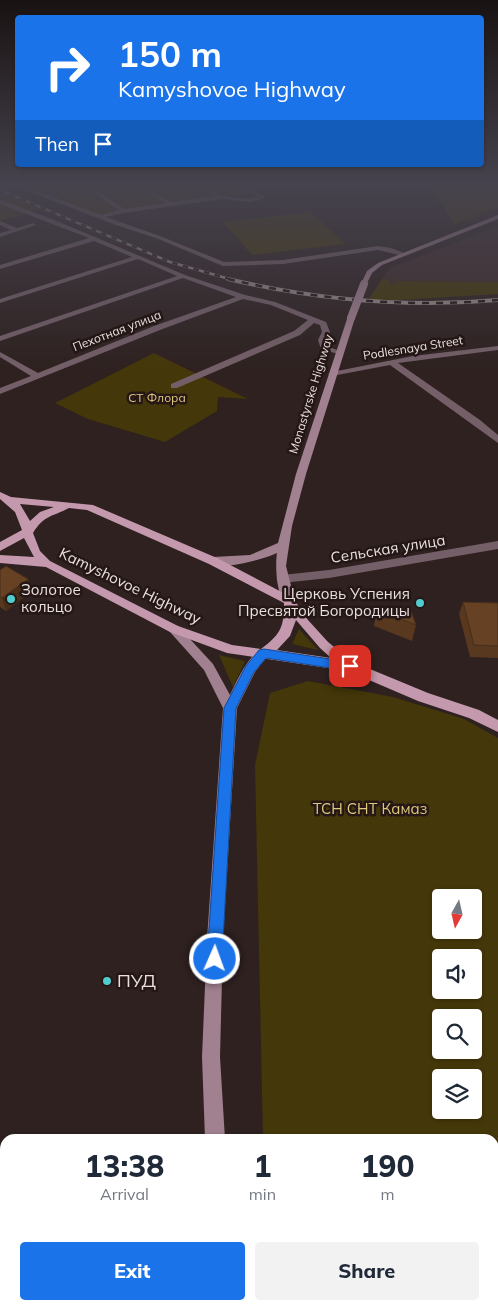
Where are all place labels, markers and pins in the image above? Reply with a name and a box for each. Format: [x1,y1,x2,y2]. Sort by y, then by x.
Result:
place label: Золотое кольцо [21,580,81,616]
place label: Церковь Успения Пресвятой Богородицы [238,584,410,620]
marker: Золотое кольцо [5,593,17,605]
marker: Церковь Успения Пресвятой Богородицы [414,597,426,609]
pin [329,645,371,687]
place label: ПУД [117,969,157,992]
marker: ПУД [101,975,113,987]

